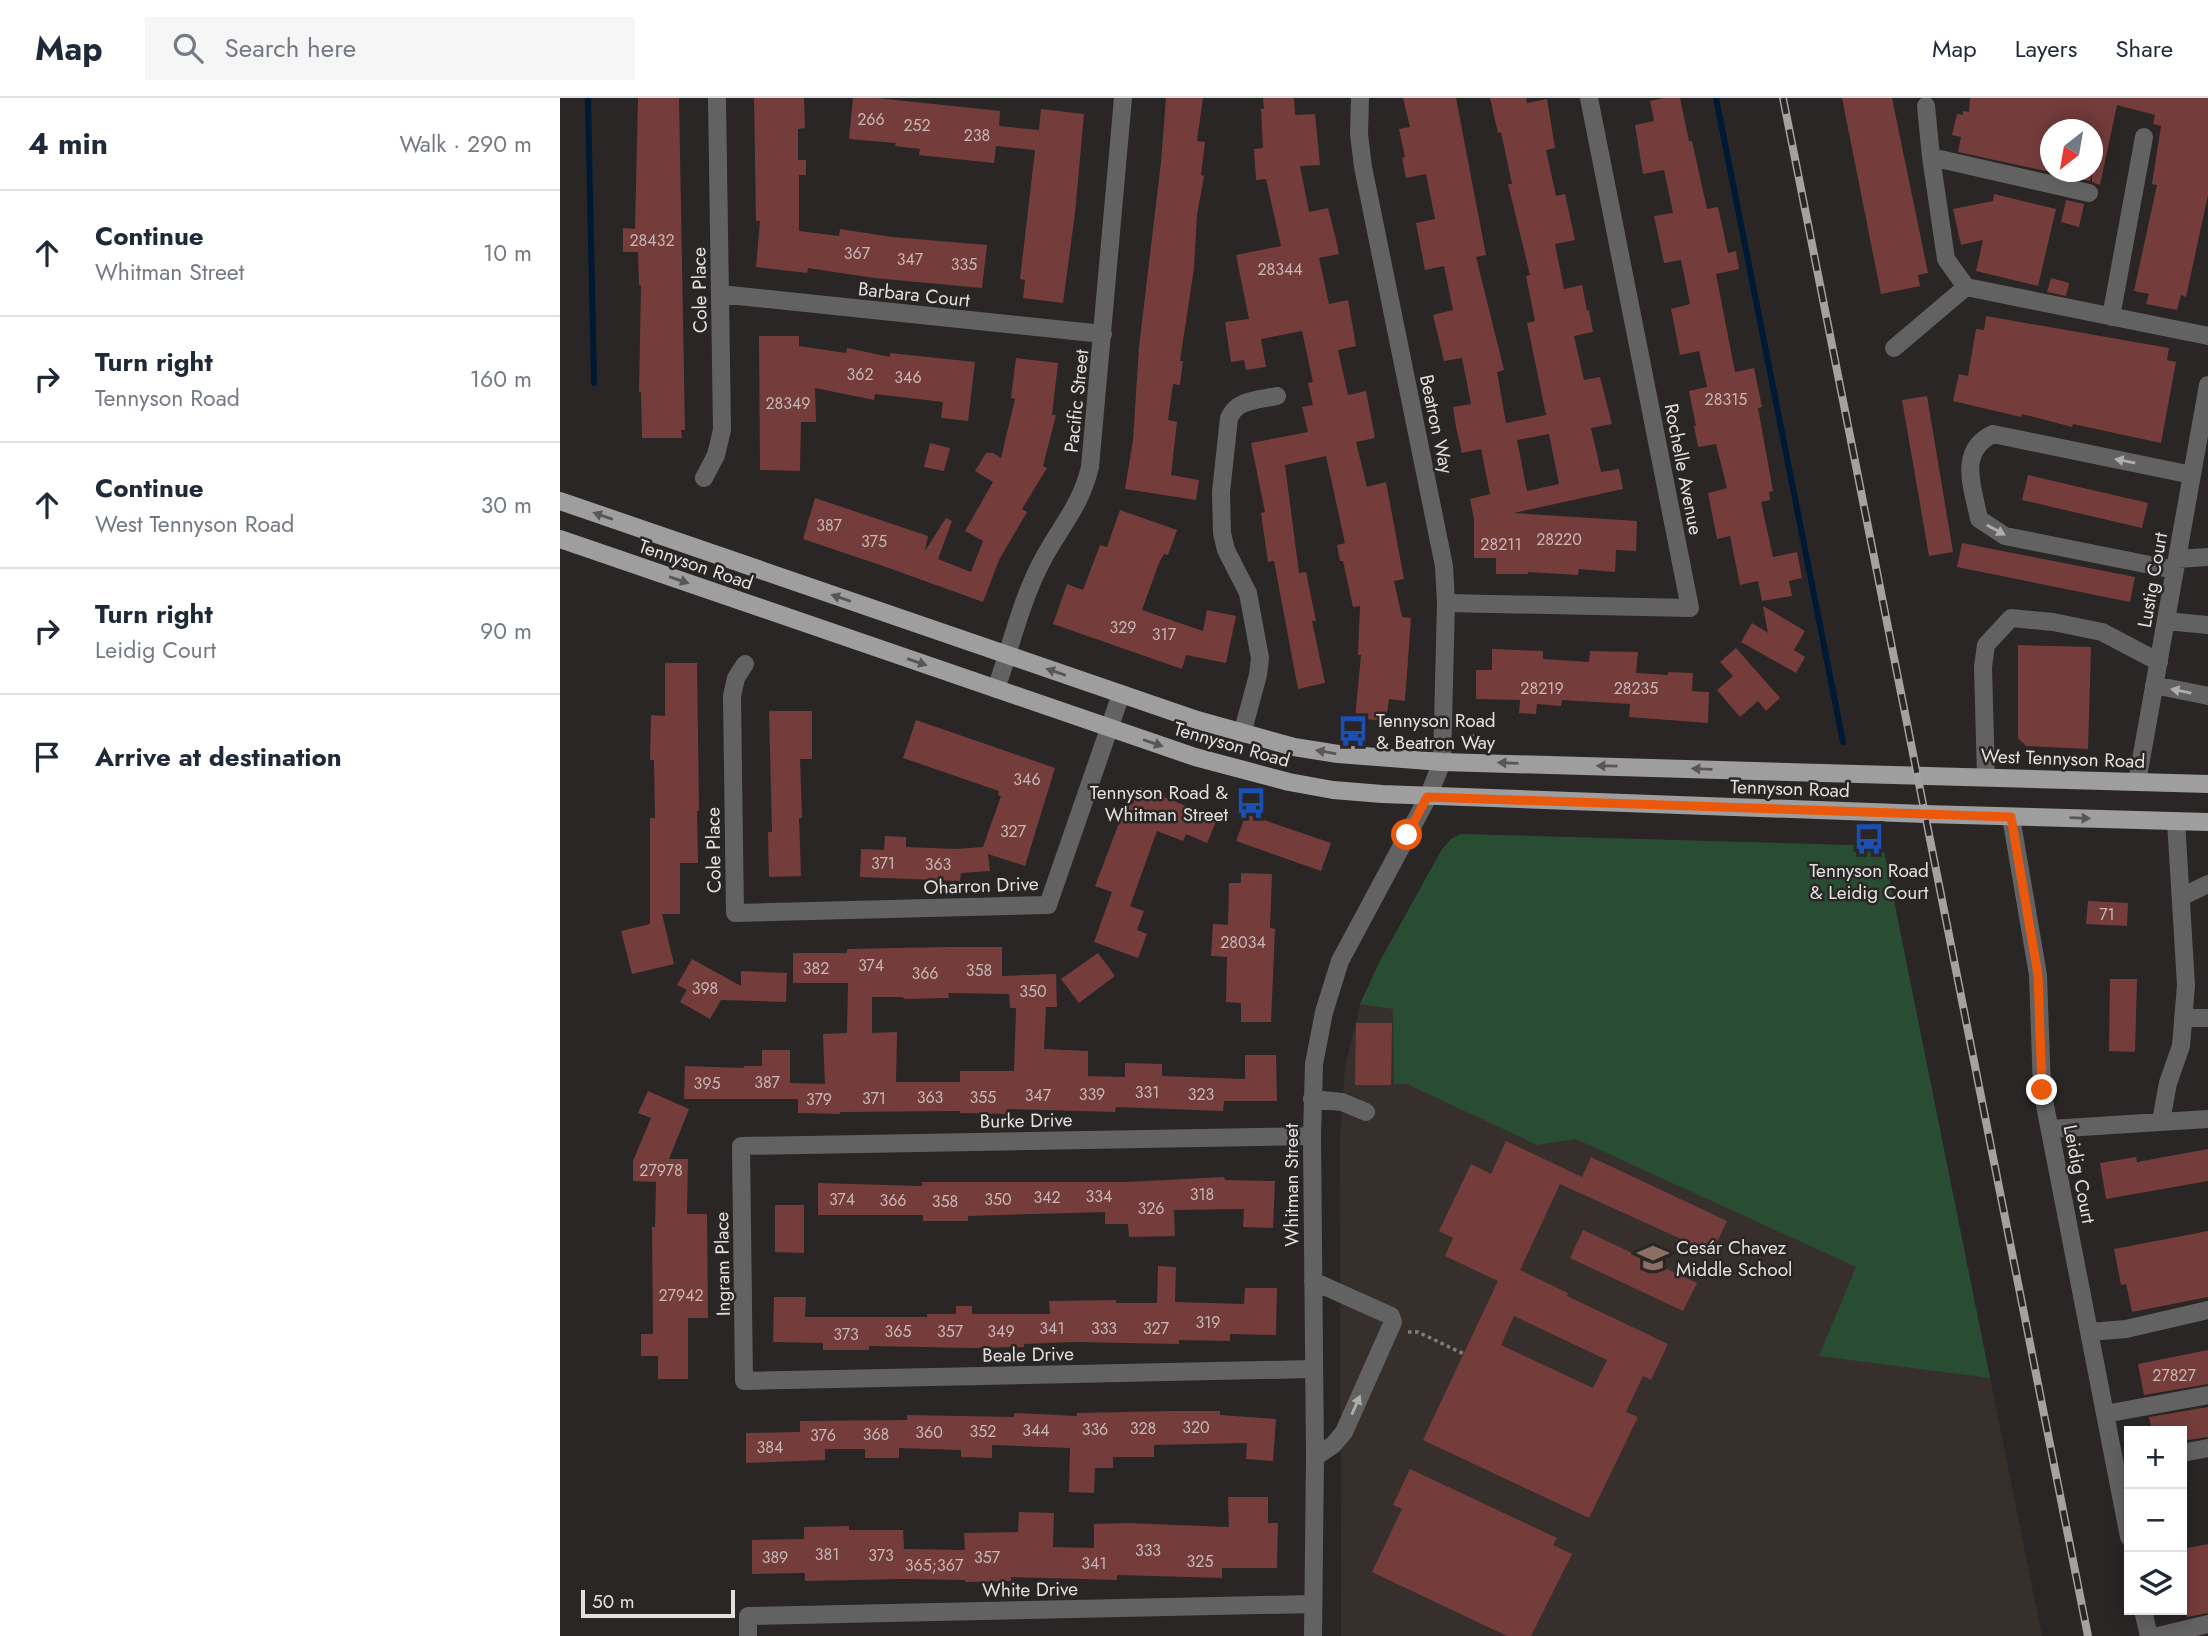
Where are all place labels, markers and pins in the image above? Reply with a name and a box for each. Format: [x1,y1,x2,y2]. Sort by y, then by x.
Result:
place label: Tennyson Road & Beatron Way [1376,707,1496,756]
bus stop icon: Tennyson Road & Beatron Way [1336,714,1370,748]
place label: Tennyson Road & Whitman Street [1090,779,1228,828]
bus stop icon: Tennyson Road & Whitman Street [1234,786,1268,820]
bus stop icon: Tennyson Road & Leidig Court [1852,822,1886,856]
place label: Tennyson Road & Leidig Court [1809,857,1929,906]
place label: Cesár Chavez Middle School [1676,1234,1792,1283]
school or university icon: Cesár Chavez Middle School [1636,1241,1670,1275]

